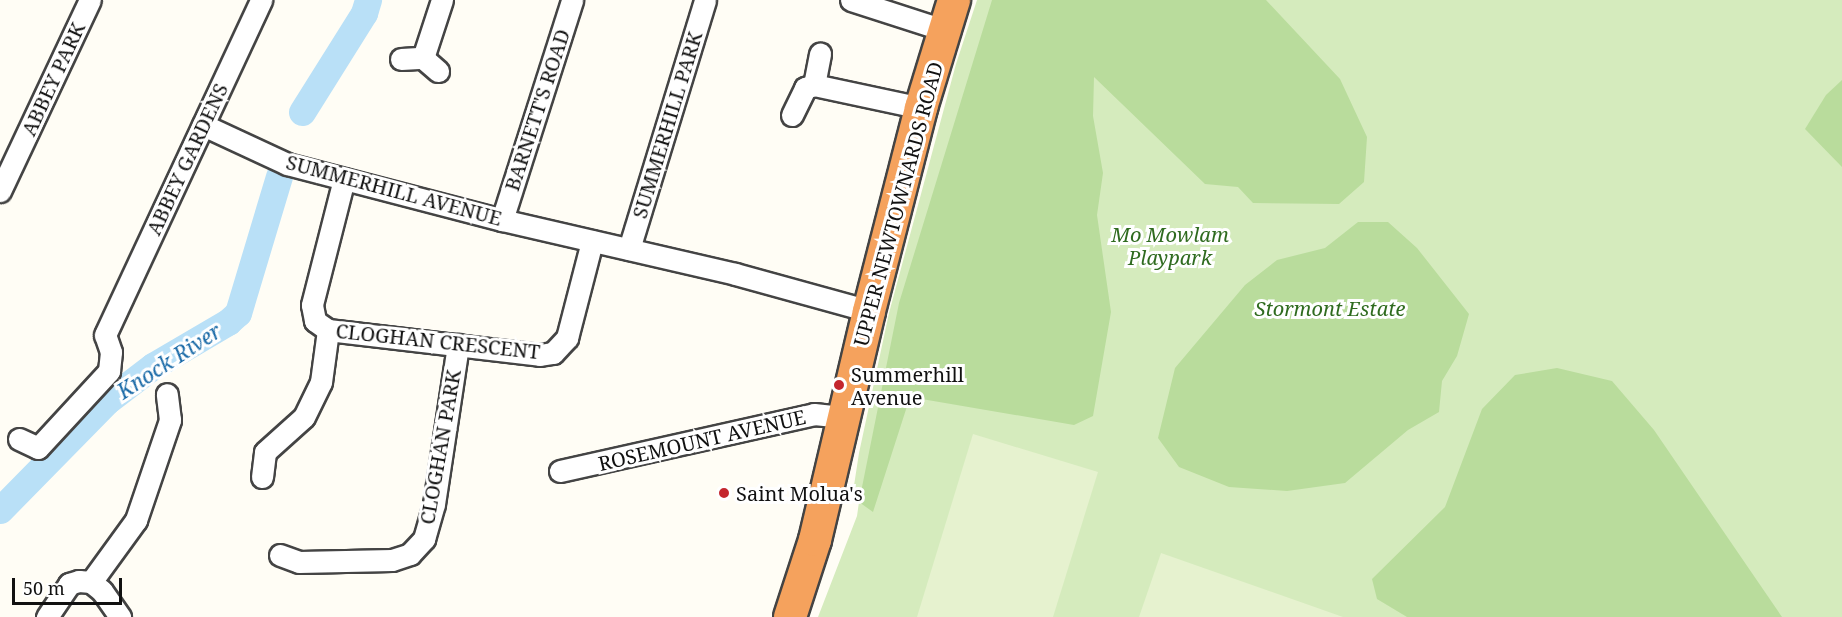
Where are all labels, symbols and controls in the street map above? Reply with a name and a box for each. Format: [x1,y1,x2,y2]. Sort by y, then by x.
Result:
street label: ABBEY PARK [16,18,90,140]
street label: BARNETT'S ROAD [500,26,574,194]
street label: SUMMERHILL PARK [627,29,707,221]
street label: UPPER NEWTOWNARDS ROAD [848,59,948,349]
street label: ABBEY GARDENS [141,79,233,239]
street label: SUMMERHILL AVENUE [284,150,504,230]
park label: Mo Mowlam Playpark [1111,222,1229,269]
park label: Stormont Estate [1255,296,1405,320]
water label: Knock River [112,318,226,404]
street label: CLOGHAN CRESCENT [335,318,541,364]
place label: Summerhill Avenue [851,362,964,409]
street label: CLOGHAN PARK [415,368,465,526]
marker: Summerhill Avenue [832,378,846,392]
street label: ROSEMOUNT AVENUE [596,404,808,476]
place label: Saint Molua's [736,481,863,505]
marker: Saint Molua's [717,486,731,500]
scale bar [15,566,124,604]
text: 50 m [23,576,65,600]

